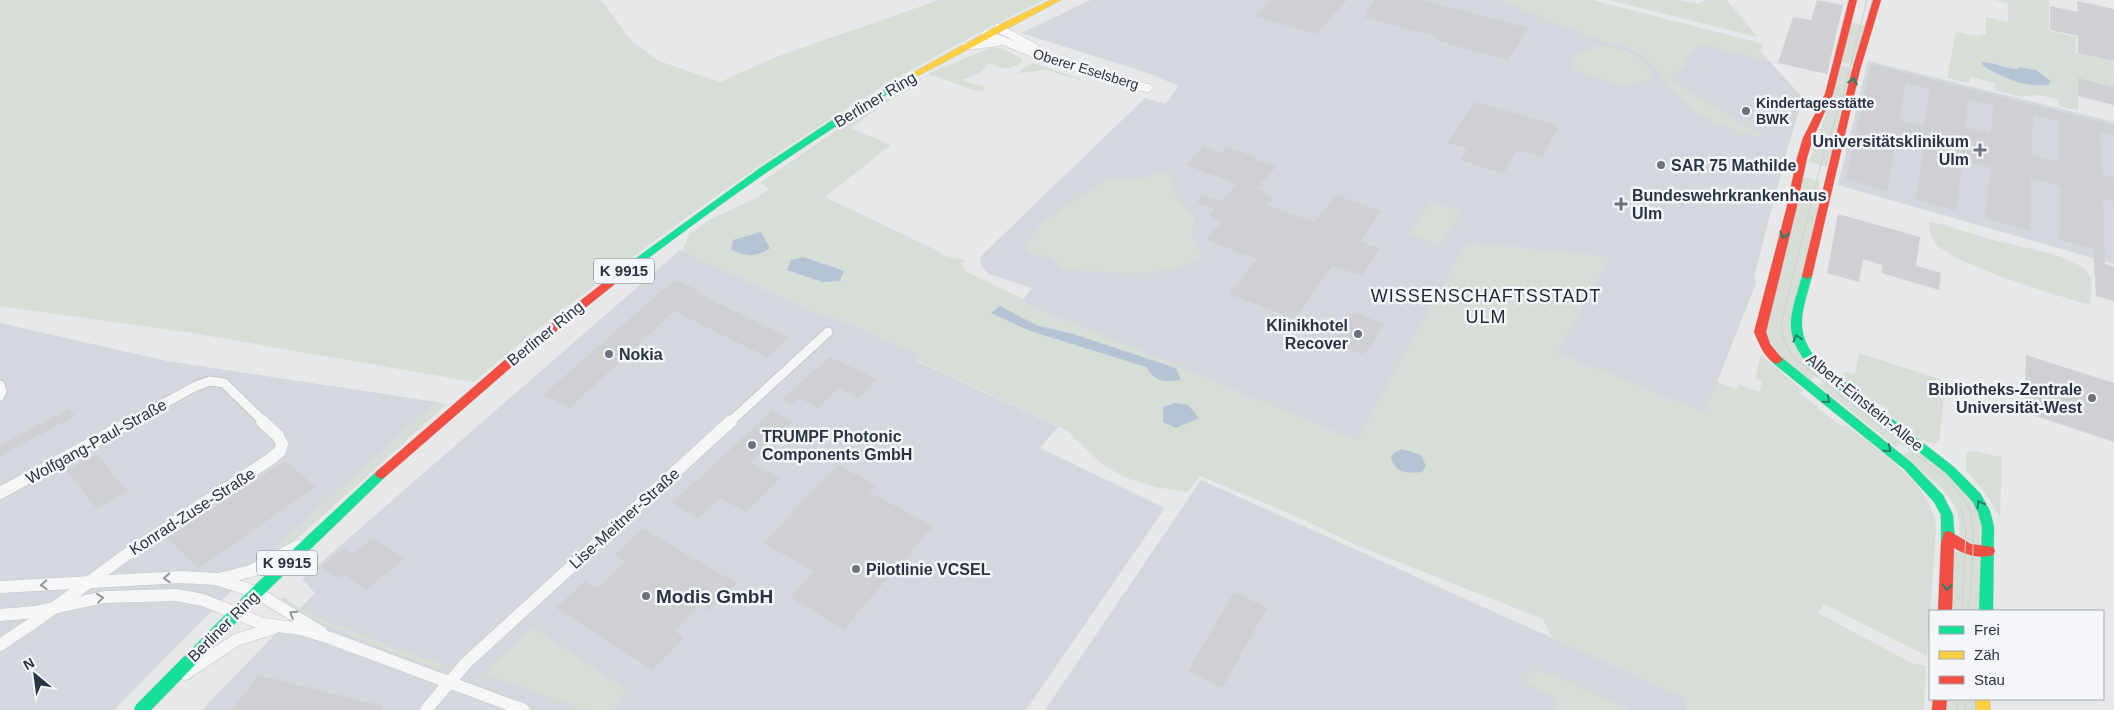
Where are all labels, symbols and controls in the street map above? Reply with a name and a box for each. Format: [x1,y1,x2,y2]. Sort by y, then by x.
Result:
street label: Oberer Eselsberg [1031,45,1141,93]
street label: Berliner Ring [831,68,919,131]
one-way arrow [1847,77,1858,86]
place label: Kindertagesstätte BWK [1756,95,1874,127]
marker: Kindertagesstätte BWK [1740,105,1752,117]
place label: Universitätsklinikum Ulm [1813,133,1969,168]
marker: Universitätsklinikum Ulm [1973,143,1987,157]
place label: SAR 75 Mathilde [1671,157,1796,174]
marker: SAR 75 Mathilde [1655,159,1667,171]
place label: Bundeswehrkrankenhaus Ulm [1632,187,1827,222]
marker: Bundeswehrkrankenhaus Ulm [1614,197,1628,211]
one-way arrow [1779,231,1790,239]
road number: K 9915 [594,258,654,284]
district label: WISSENSCHAFTSSTADT ULM [1371,286,1601,327]
street label: Berliner Ring [504,298,587,369]
place label: Klinikhotel Recover [1266,317,1348,352]
marker: Klinikhotel Recover [1352,328,1364,340]
one-way arrow [1792,334,1803,343]
place label: Nokia [619,346,663,363]
marker: Nokia [603,348,615,360]
street label: Albert-Einstein-Allee [1803,350,1926,455]
place label: Bibliotheks-Zentrale Universität-West [1928,381,2083,416]
marker: Bibliotheks-Zentrale Universität-West [2086,392,2098,404]
one-way arrow [1821,395,1830,403]
street label: Wolfgang-Paul-Straße [23,396,170,487]
place label: TRUMPF Photonic Components GmbH [762,428,912,463]
marker: TRUMPF Photonic Components GmbH [746,439,758,451]
one-way arrow [1882,443,1892,452]
street label: Konrad-Zuse-Straße [126,465,258,558]
street label: Lise-Meitner-Straße [566,465,683,572]
one-way arrow [1977,501,1987,510]
road number: K 9915 [257,550,317,576]
place label: Pilotlinie VCSEL [866,561,991,578]
marker: Pilotlinie VCSEL [850,563,862,575]
one-way arrow [163,573,171,584]
one-way arrow [40,579,48,590]
one-way arrow [1941,584,1952,592]
place label: Modis GmbH [656,586,773,607]
street label: Berliner Ring [185,588,262,665]
marker: Modis GmbH [640,590,652,602]
one-way arrow [97,593,105,604]
legend [1929,610,2104,700]
one-way arrow [290,611,299,621]
text: Frei [1974,621,2000,638]
text: Zäh [1974,646,2000,663]
north arrow [10,650,60,700]
text: N [20,654,37,673]
text: Stau [1974,671,2005,688]

